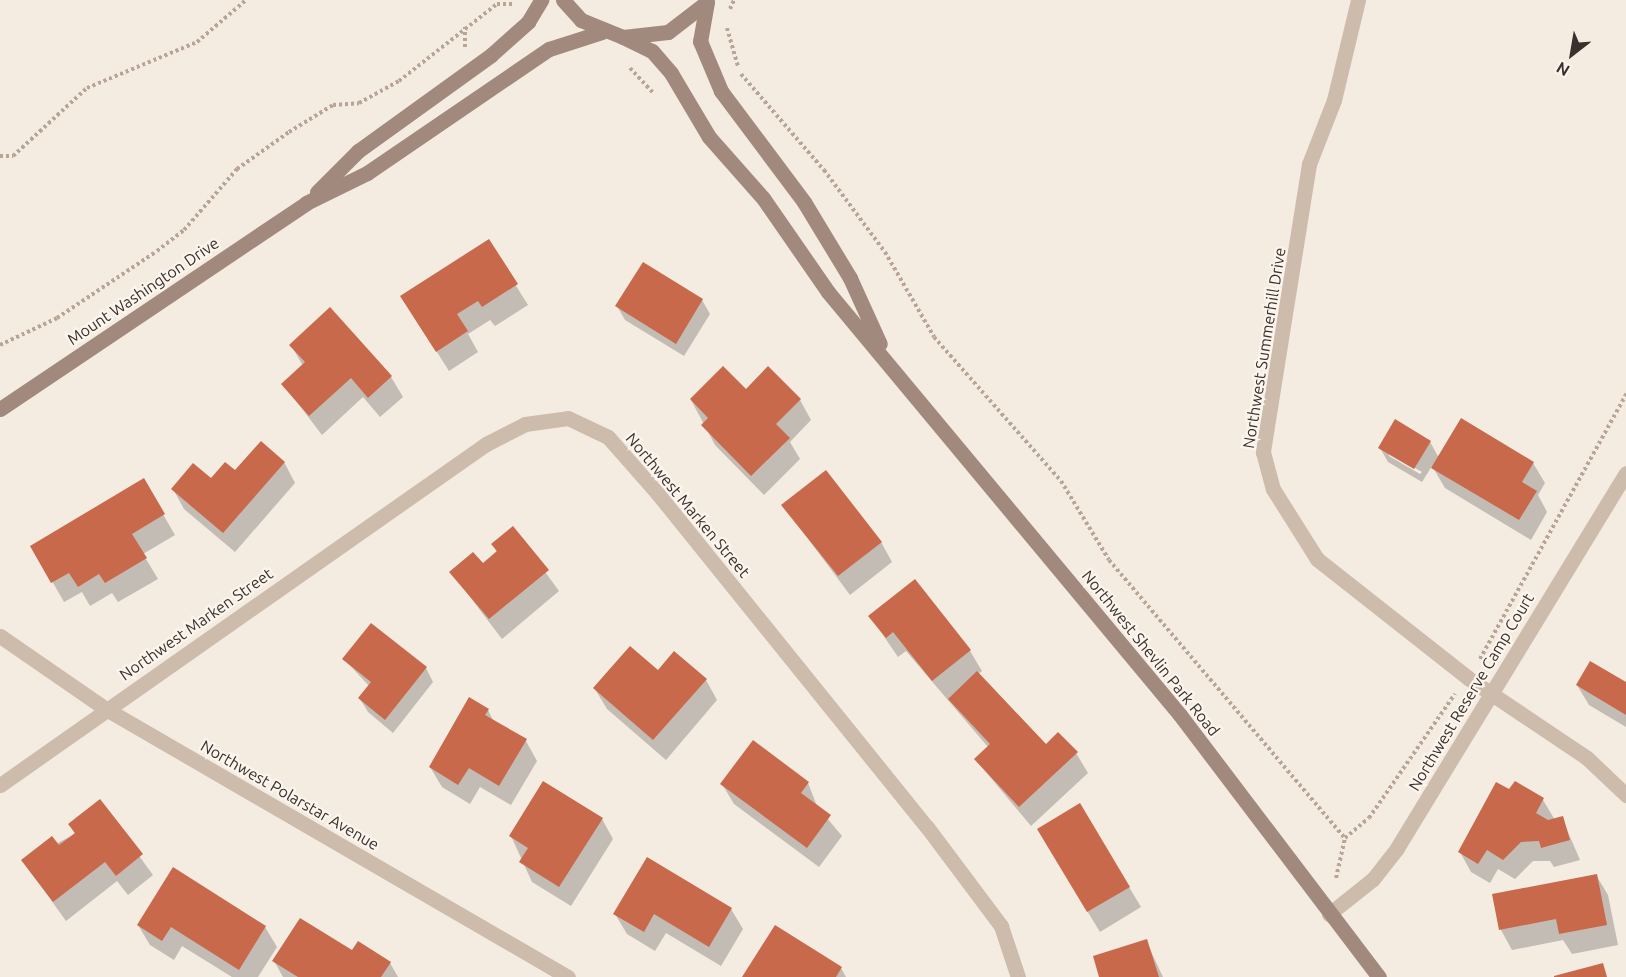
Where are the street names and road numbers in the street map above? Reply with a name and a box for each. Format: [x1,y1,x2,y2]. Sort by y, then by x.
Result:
street label: Mount Washington Drive [64,233,222,349]
street label: Northwest Summerhill Drive [1239,246,1289,450]
street label: Northwest Marken Street [622,429,754,581]
street label: Northwest Marken Street [116,564,276,684]
street label: Northwest Shevlin Park Road [1078,566,1224,740]
street label: Northwest Reserve Camp Court [1404,590,1538,794]
street label: Northwest Polarstar Avenue [197,736,383,854]

